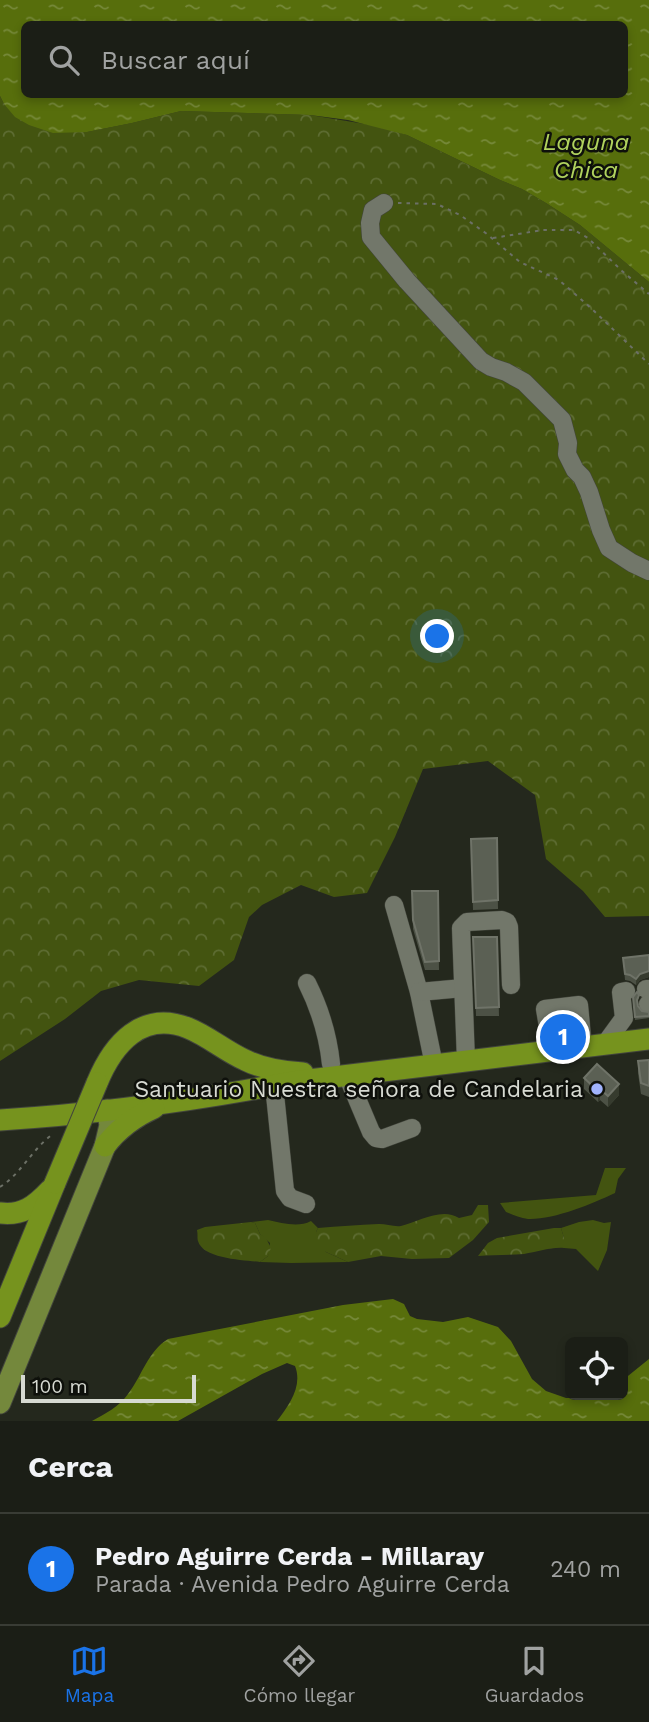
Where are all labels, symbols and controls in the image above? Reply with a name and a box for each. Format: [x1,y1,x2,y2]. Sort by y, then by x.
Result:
search box [21,21,628,98]
icon: search [45,41,83,79]
text: Buscar aquí [101,45,250,75]
water label: Laguna Chica [543,128,629,184]
your location [420,619,454,653]
pin: 1 [540,1011,586,1063]
place label: Santuario Nuestra señora de Candelaria [134,1076,583,1103]
marker: Santuario Nuestra señora de Candelaria [589,1081,605,1097]
map controls [565,1337,628,1400]
button: locate [565,1337,628,1400]
scale bar [21,1372,196,1404]
text: 100 m [32,1375,88,1398]
text: Cerca [28,1449,113,1484]
text: Pedro Aguirre Cerda - Millaray [95,1541,484,1571]
text: 1 [46,1556,56,1583]
text: 240 m [550,1556,621,1583]
text: Parada · Avenida Pedro Aguirre Cerda [95,1571,510,1598]
tab: Mapa [65,1642,114,1707]
tab: Cómo llegar [244,1642,355,1707]
tab: Guardados [485,1642,584,1707]

